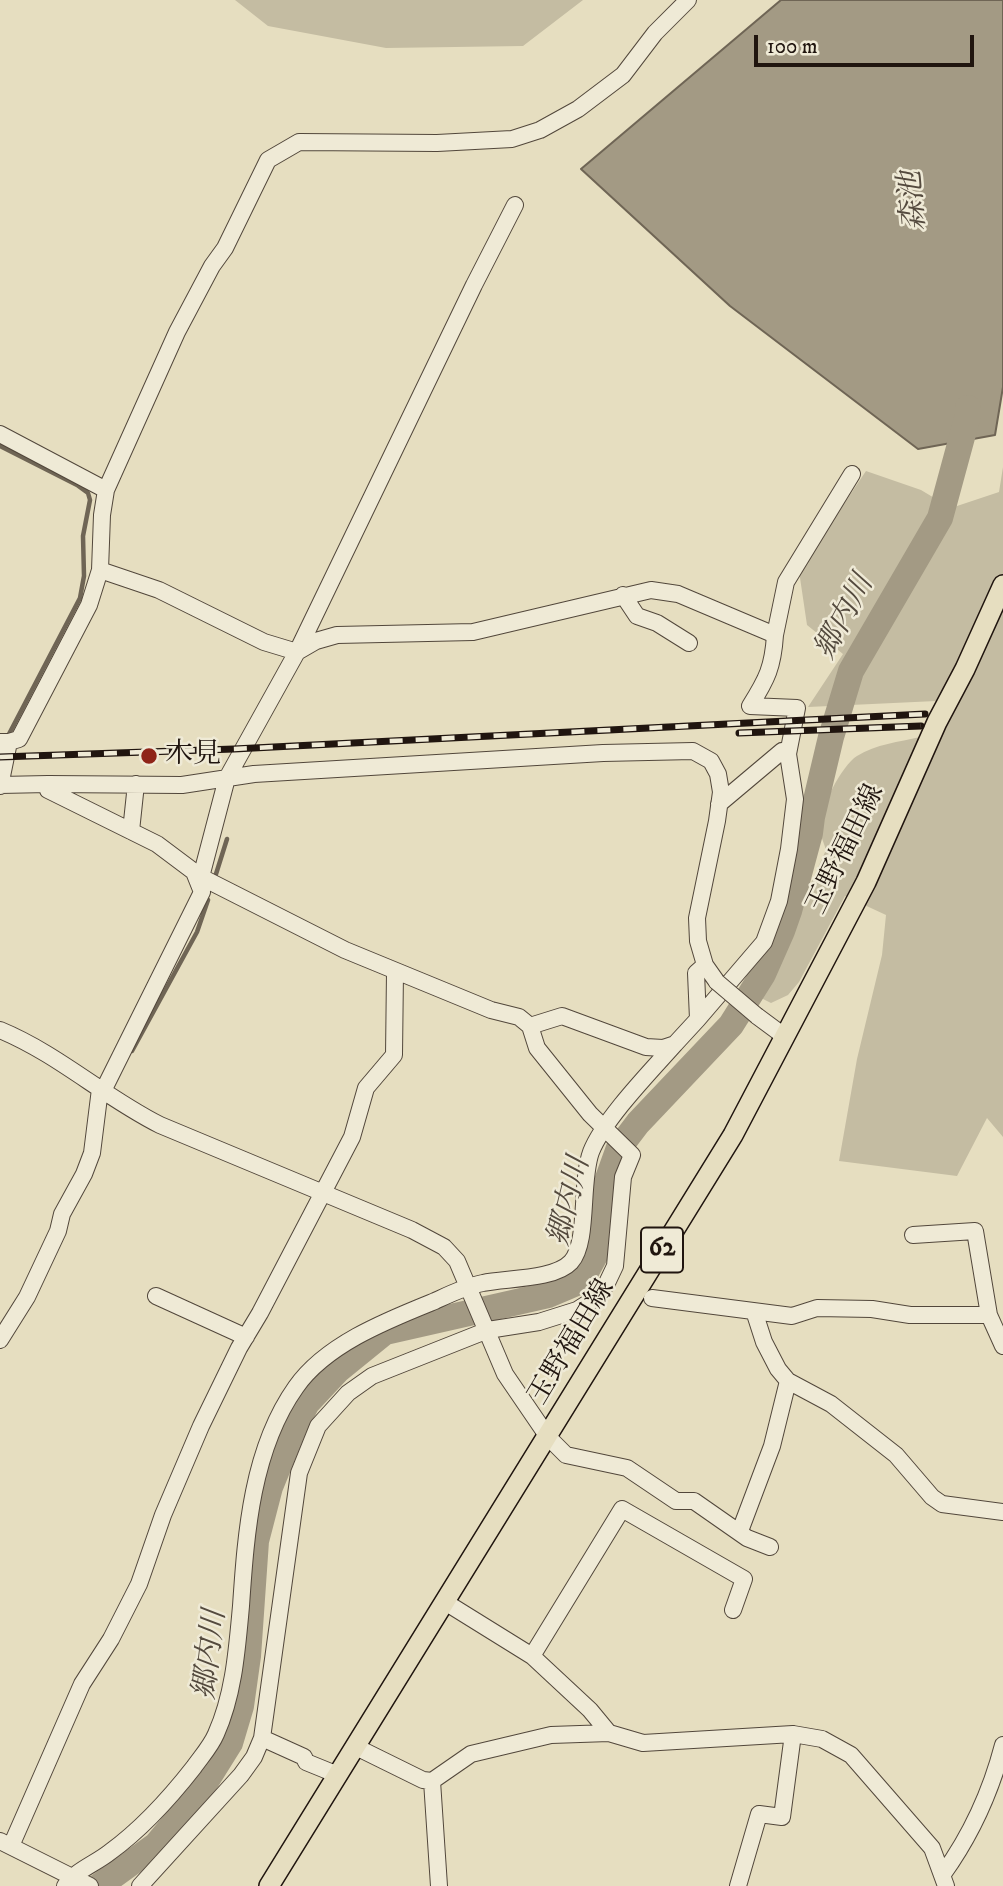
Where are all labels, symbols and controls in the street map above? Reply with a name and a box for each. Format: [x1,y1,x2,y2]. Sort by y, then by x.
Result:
scale bar [758,21,978,65]
text: 100 m [767,34,818,60]
water label: 森池 [894,170,936,232]
water label: 郷内川 [809,570,883,666]
place label: 木見 [165,739,221,773]
marker: 木見 [139,746,159,766]
street label: 玉野福田線 [801,780,893,920]
water label: 郷内川 [543,1154,599,1250]
road number: 62 [641,1228,683,1273]
street label: 玉野福田線 [523,1274,623,1412]
water label: 郷内川 [189,1608,235,1702]

